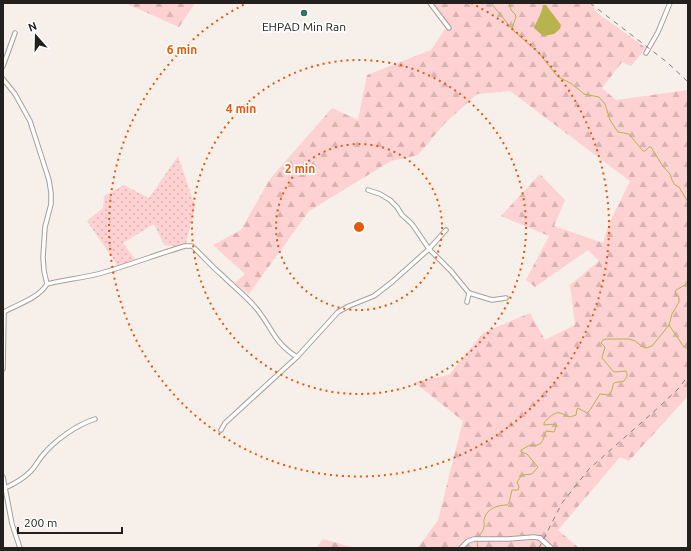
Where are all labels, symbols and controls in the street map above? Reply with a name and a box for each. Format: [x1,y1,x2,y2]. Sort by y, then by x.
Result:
marker: EHPAD Min Ran [299,8,309,18]
north arrow [16,16,56,56]
text: N [27,20,38,34]
place label: EHPAD Min Ran [262,20,346,33]
text: 6 min [167,43,197,56]
text: 4 min [226,102,256,115]
text: 2 min [285,162,315,175]
centre of rings [352,220,366,234]
scale bar [18,509,122,535]
text: 200 m [24,516,57,529]

